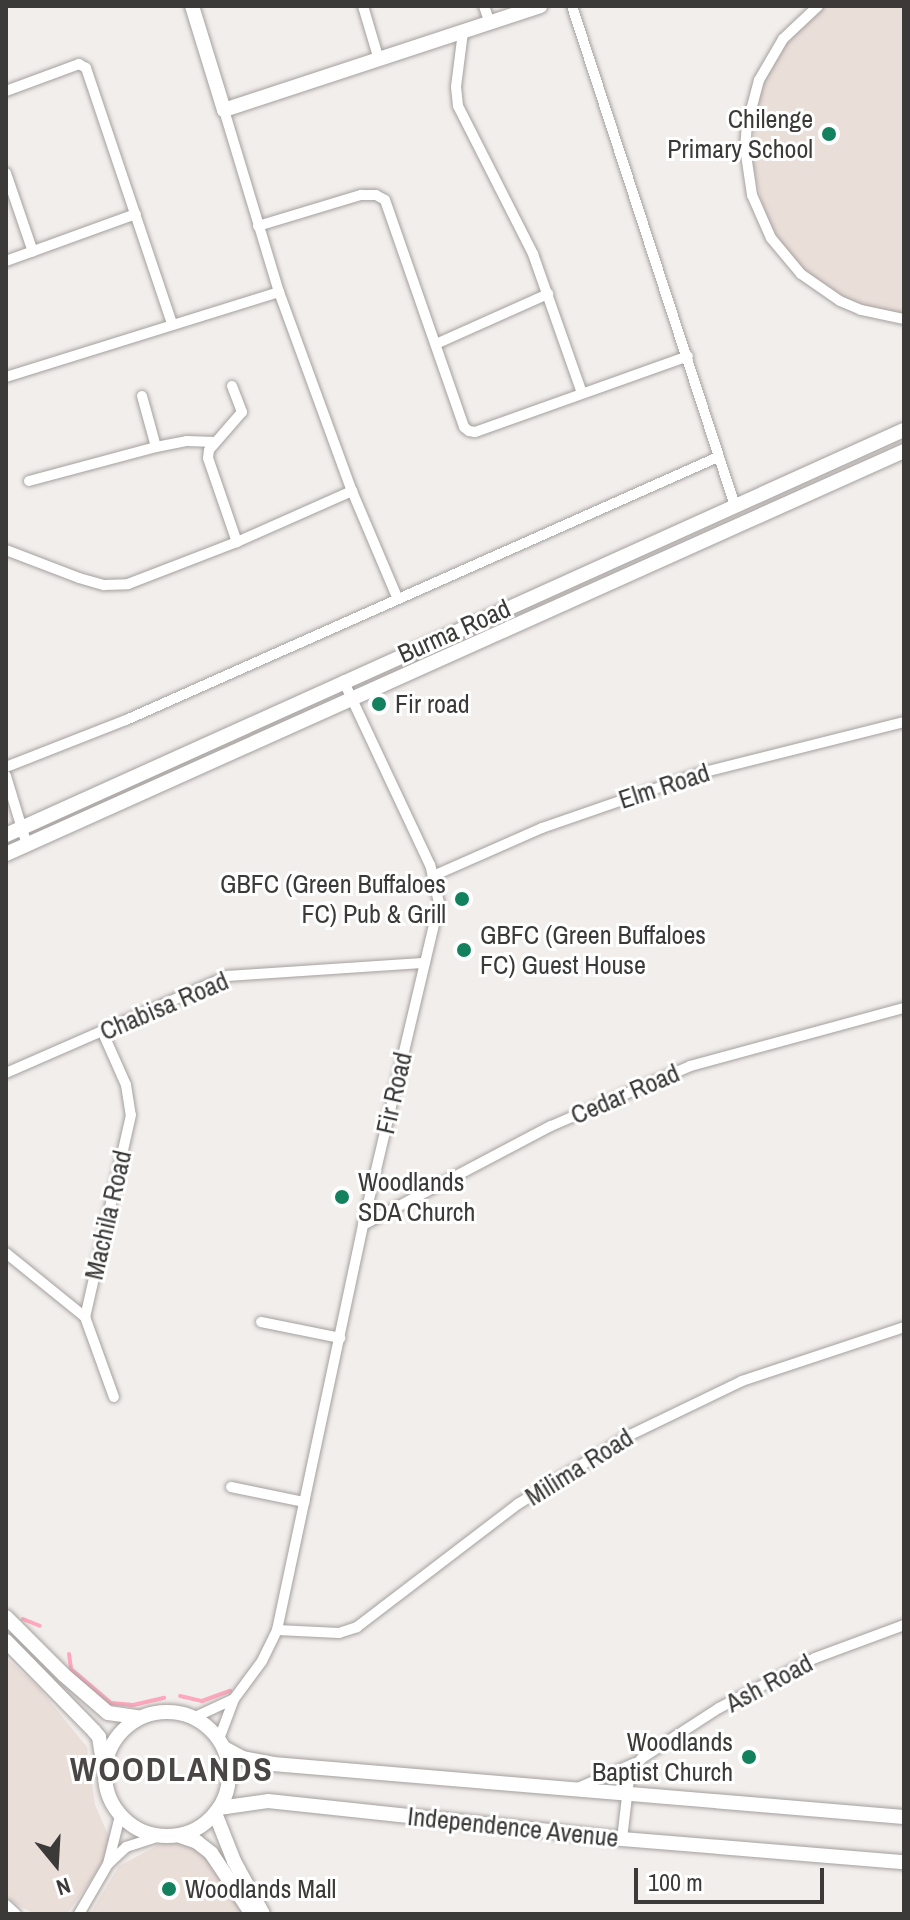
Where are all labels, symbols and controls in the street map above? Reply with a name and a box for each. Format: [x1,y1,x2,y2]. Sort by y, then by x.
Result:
place label: Chilenge Primary School [667,103,813,164]
marker: Chilenge Primary School [820,125,838,143]
street label: Burma Road [393,592,515,670]
place label: Fir road [395,688,470,720]
marker: Fir road [370,695,388,713]
street label: Elm Road [615,757,713,815]
place label: GBFC (Green Buffaloes FC) Pub & Grill [220,868,446,930]
marker: GBFC (Green Buffaloes FC) Pub & Grill [453,890,471,908]
place label: GBFC (Green Buffaloes FC) Guest House [480,919,706,980]
marker: GBFC (Green Buffaloes FC) Guest House [455,941,473,959]
street label: Chabisa Road [95,965,233,1047]
street label: Fir Road [369,1049,419,1137]
street label: Cedar Road [566,1057,684,1131]
street label: Machila Road [78,1147,138,1283]
place label: Woodlands SDA Church [358,1166,476,1228]
marker: Woodlands SDA Church [333,1188,351,1206]
street label: Milima Road [519,1422,639,1512]
street label: Ash Road [720,1647,818,1719]
place label: Woodlands Baptist Church [592,1726,733,1788]
marker: Woodlands Baptist Church [740,1748,758,1766]
district label: WOODLANDS [70,1750,274,1790]
street label: Independence Avenue [405,1800,621,1854]
north arrow [16,1824,96,1904]
scale bar [638,1852,828,1902]
text: 100 m [648,1866,703,1898]
text: N [53,1871,74,1903]
place label: Woodlands Mall [185,1873,336,1905]
marker: Woodlands Mall [160,1880,178,1898]

